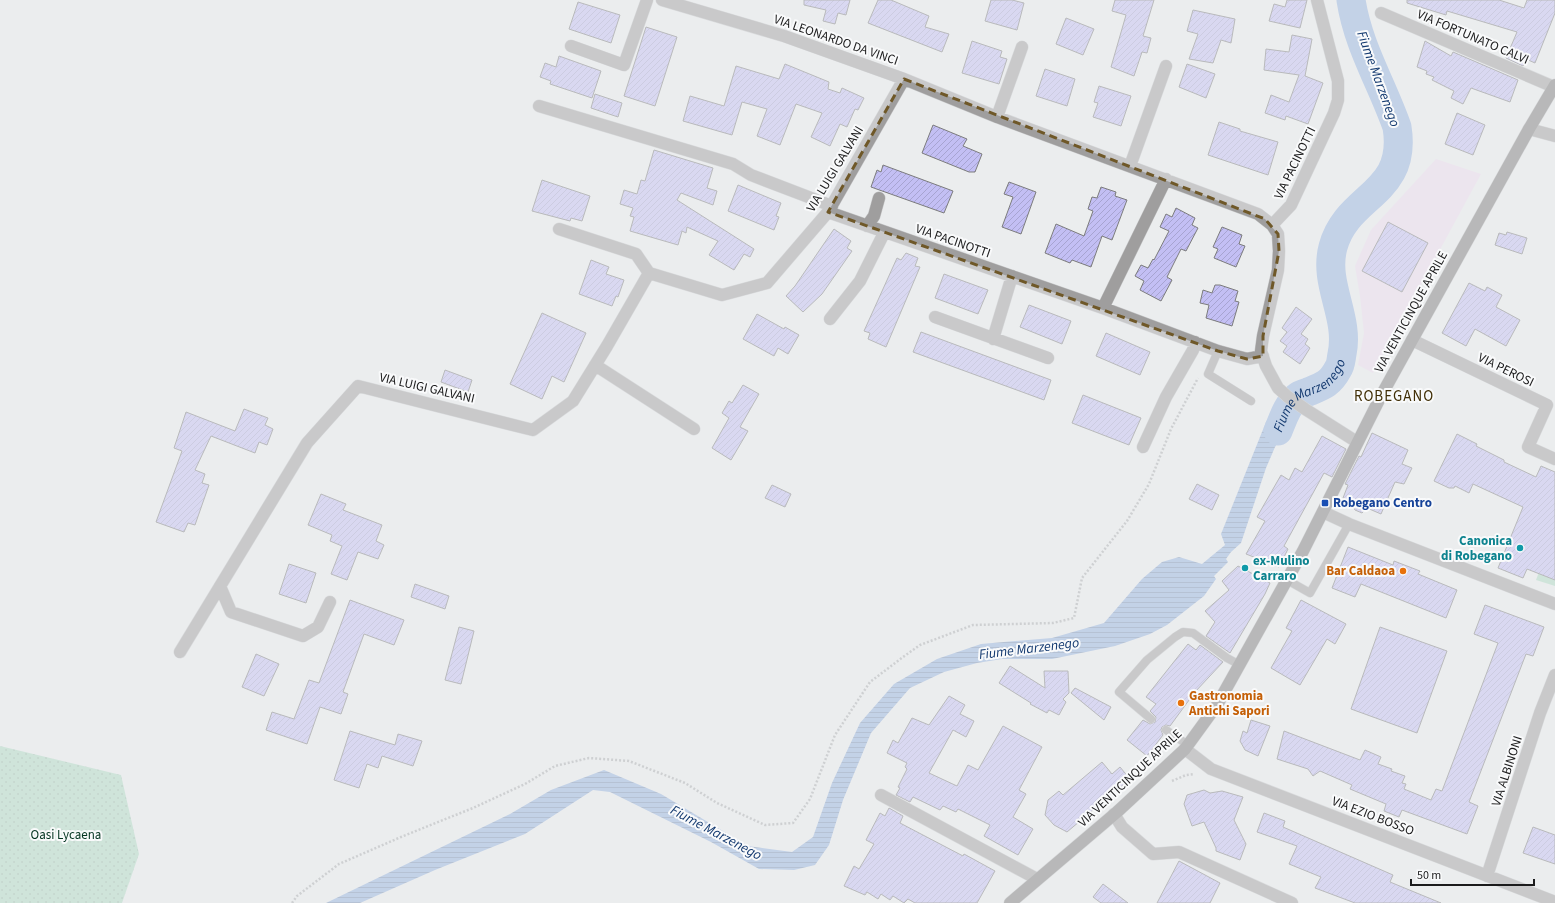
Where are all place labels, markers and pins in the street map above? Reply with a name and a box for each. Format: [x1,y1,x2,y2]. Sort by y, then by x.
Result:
place label: Robegano Centro [1333,494,1432,512]
marker: Robegano Centro [1320,498,1330,508]
place label: Canonica di Robegano [1441,532,1512,565]
marker: Canonica di Robegano [1515,543,1525,553]
place label: ex-Mulino Carraro [1253,552,1310,585]
place label: Bar Caldaoa [1326,562,1395,580]
marker: ex-Mulino Carraro [1240,563,1250,573]
marker: Bar Caldaoa [1398,566,1408,576]
place label: Gastronomia Antichi Sapori [1188,687,1270,720]
marker: Gastronomia Antichi Sapori [1176,698,1186,708]

